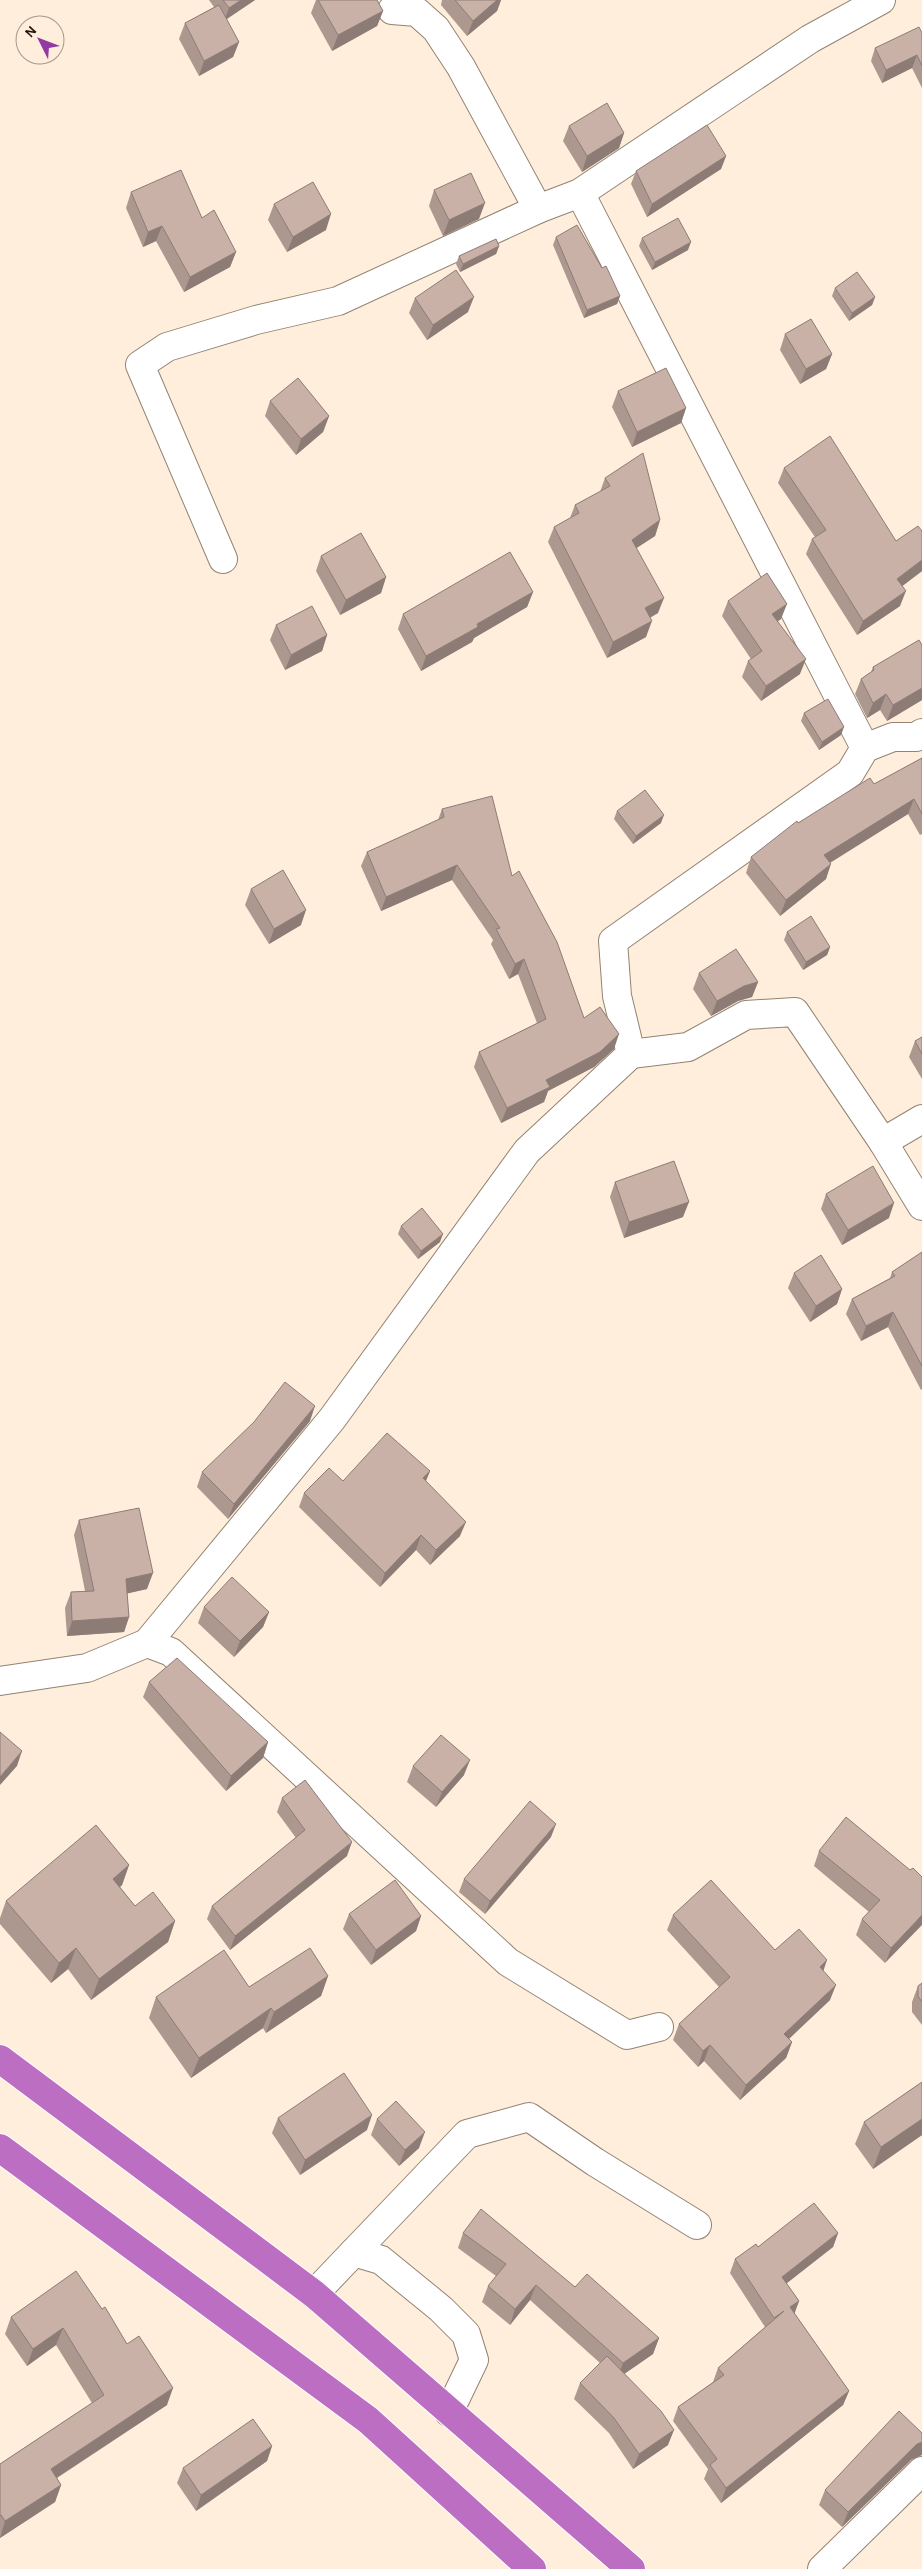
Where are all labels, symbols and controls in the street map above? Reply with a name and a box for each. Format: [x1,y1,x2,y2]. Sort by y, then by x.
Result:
north arrow [15,15,65,65]
text: N [23,24,40,40]

